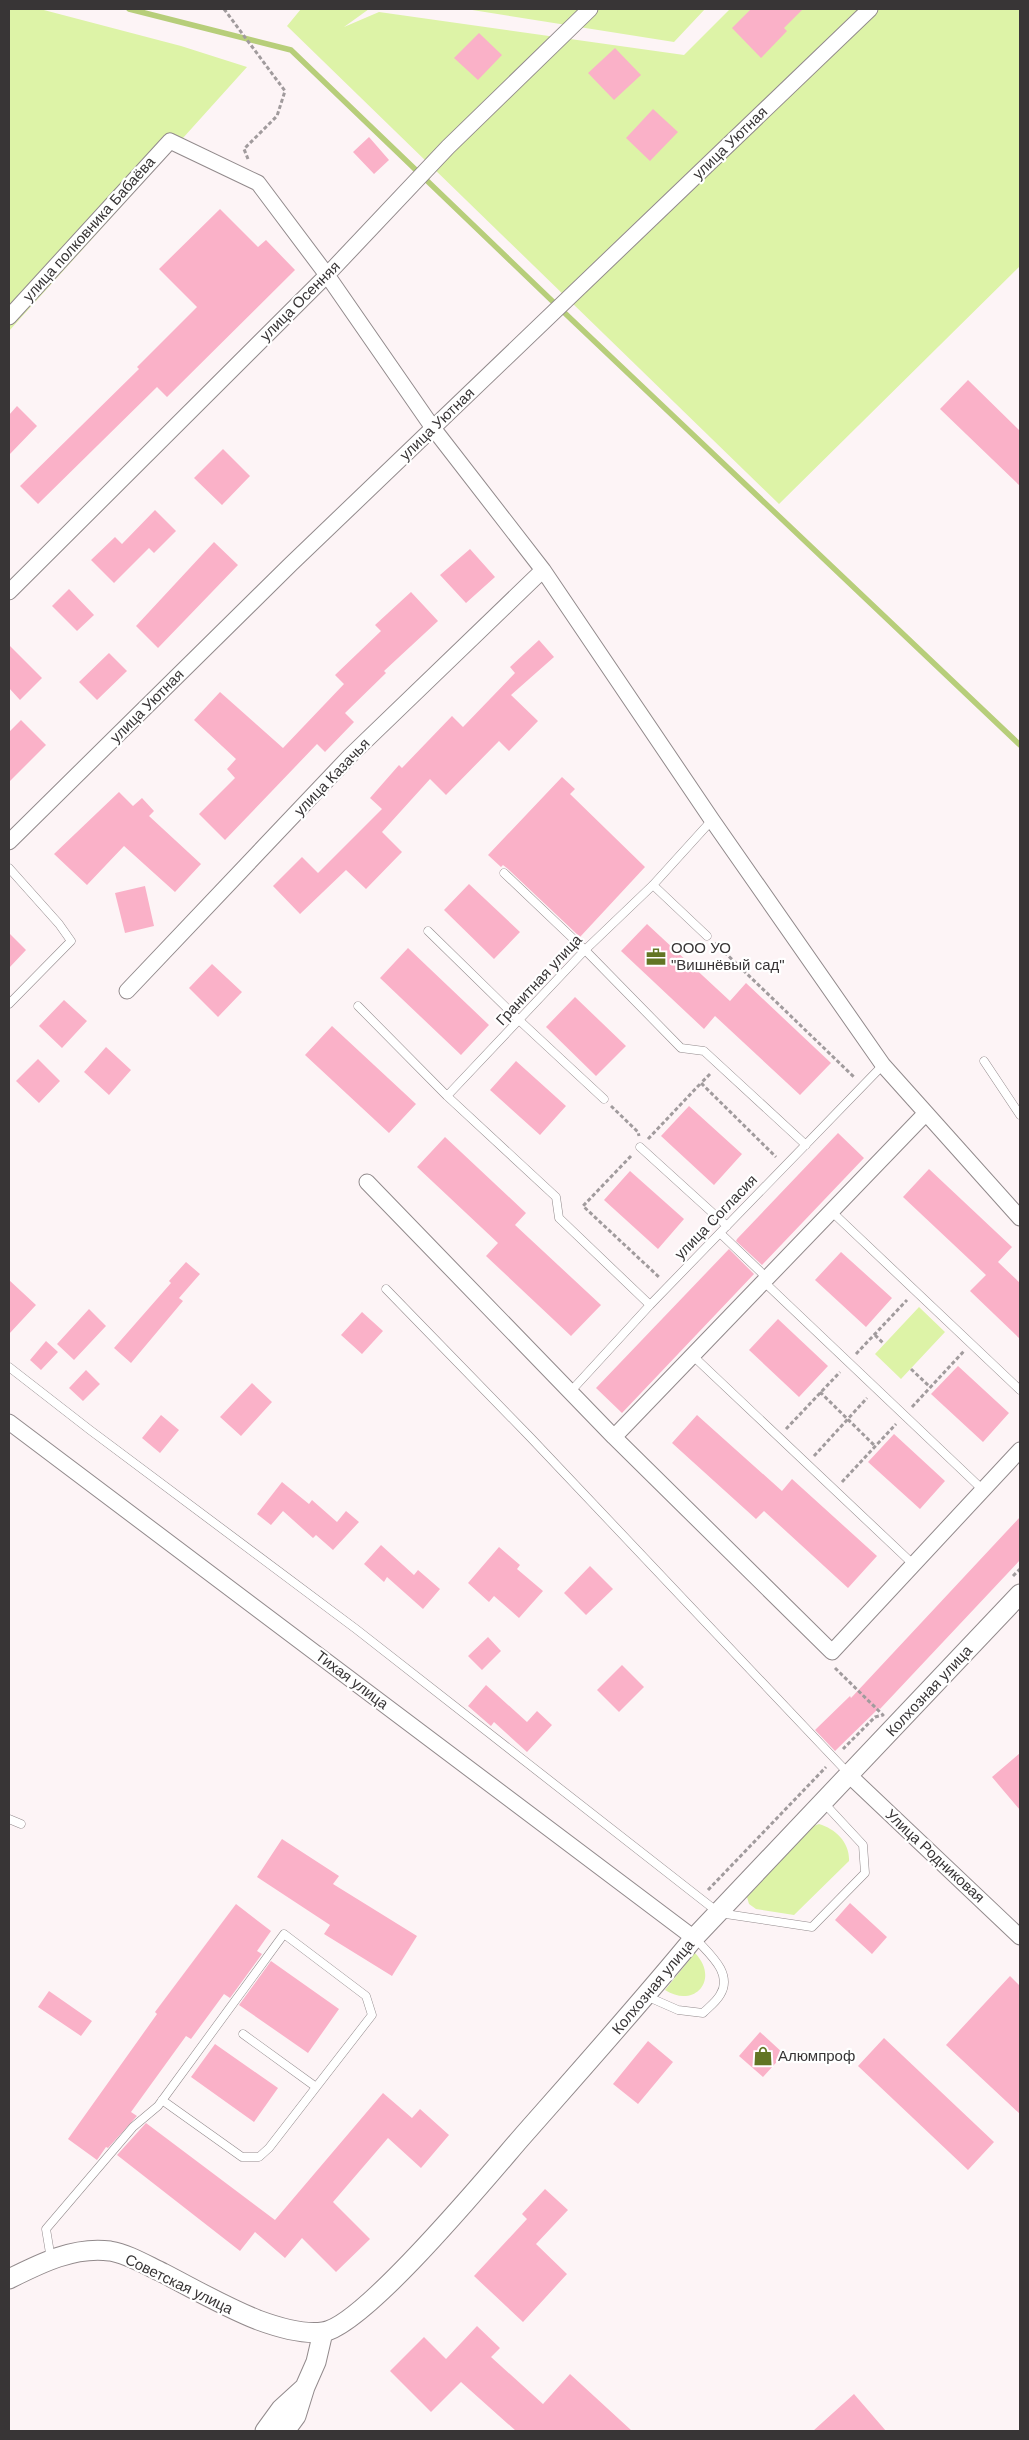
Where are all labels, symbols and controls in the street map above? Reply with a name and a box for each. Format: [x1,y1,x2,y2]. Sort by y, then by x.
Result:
street label: улица Уютная [689,103,770,182]
street label: улица полковника Бабаёва [19,152,158,304]
street label: улица Осенняя [256,257,343,344]
street label: улица Уютная [396,384,477,463]
street label: улица Уютная [106,665,187,746]
street label: улица Казачья [290,734,373,819]
street label: Гранитная улица [492,930,585,1028]
place label: ООО УО "Вишнёвый сад" [671,939,785,973]
office icon: ООО УО "Вишнёвый сад" [645,946,667,968]
street label: улица Согласия [671,1171,760,1262]
street label: Колхозная улица [882,1641,976,1740]
street label: Тихая улица [313,1647,392,1713]
street label: Улица Родниковая [882,1805,988,1906]
street label: Колхозная улица [608,1936,697,2037]
shop icon: Алюмпроф [752,2045,774,2067]
place label: Алюмпроф [778,2047,855,2064]
street label: Советская улица [123,2250,236,2317]

